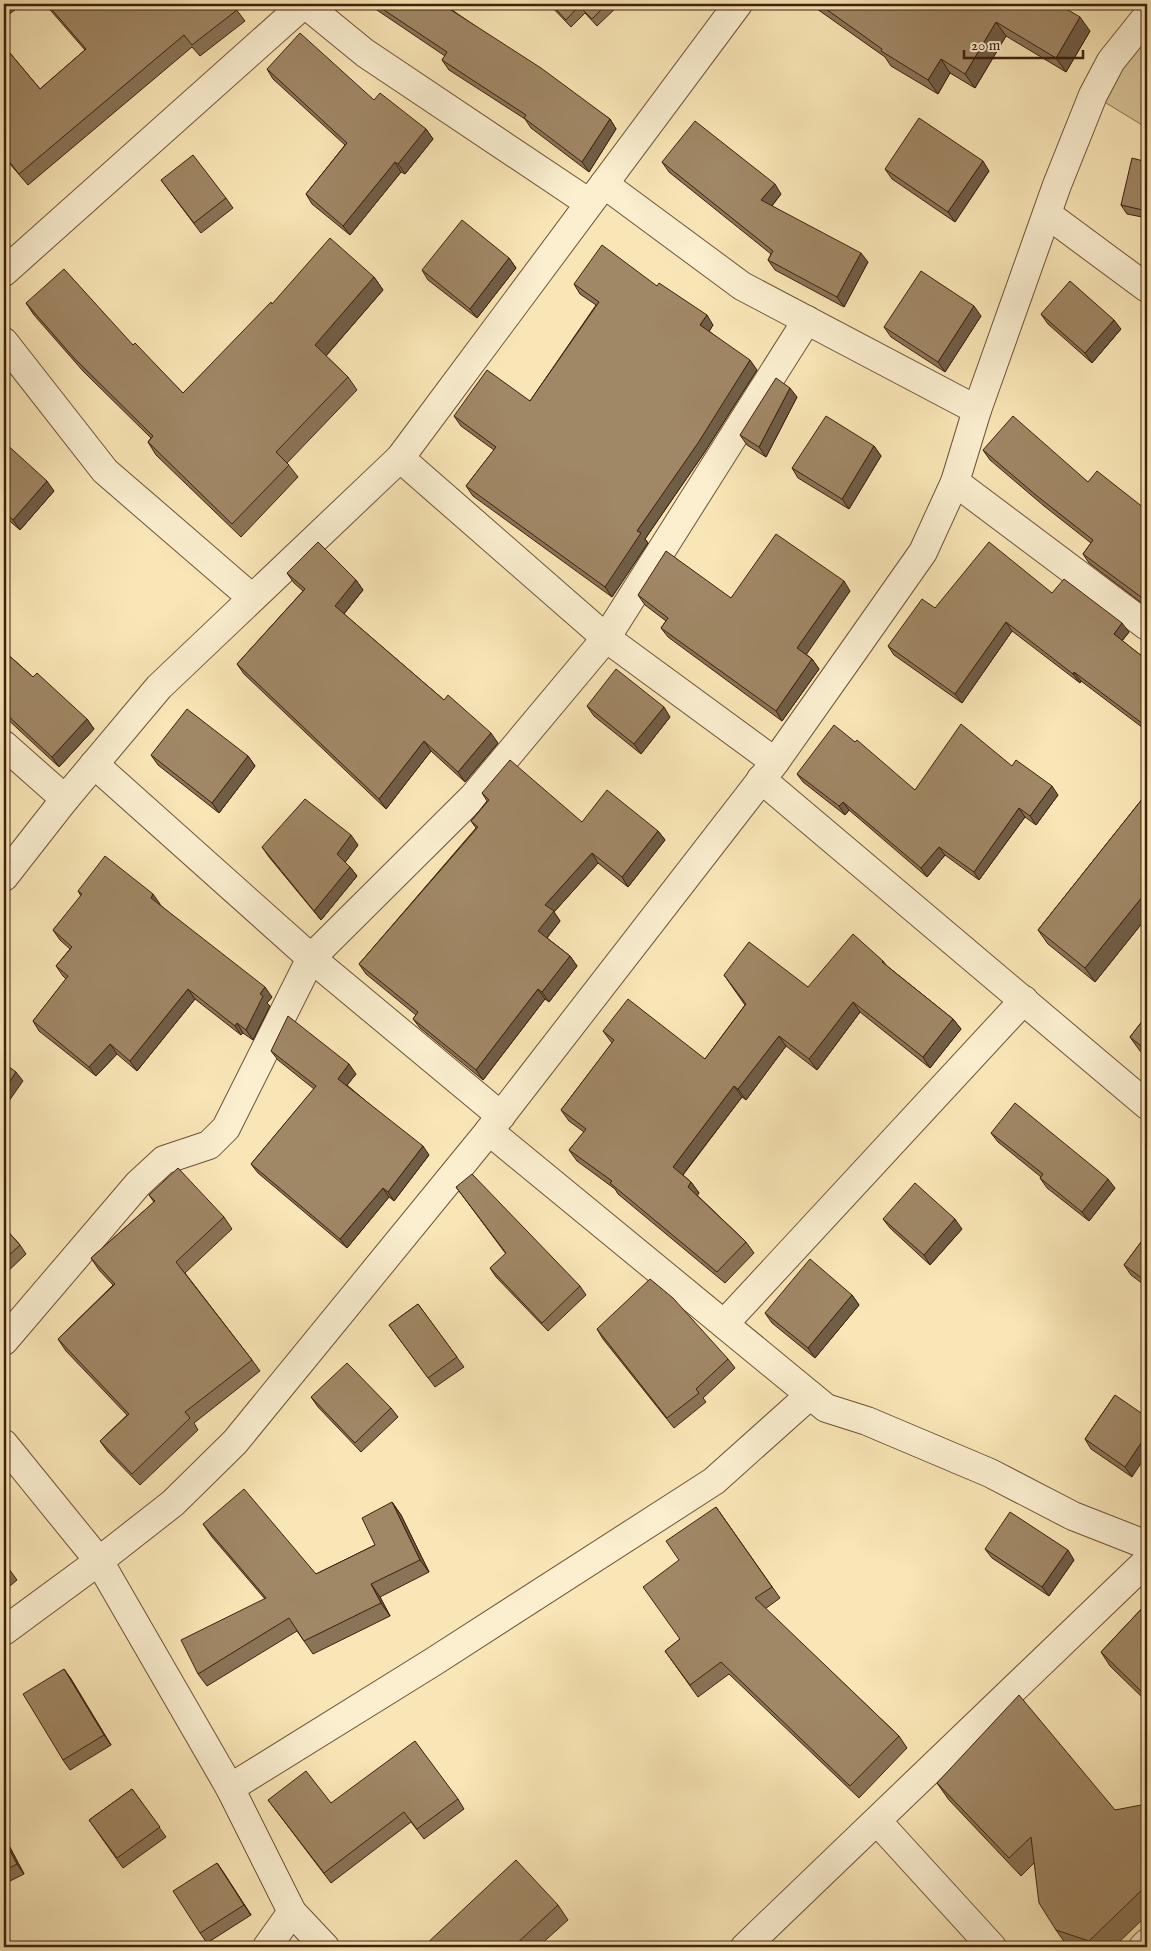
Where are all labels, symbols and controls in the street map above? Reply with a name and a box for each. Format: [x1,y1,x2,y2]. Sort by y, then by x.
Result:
scale bar [964,28,1082,60]
text: 20 m [971,36,1001,55]

